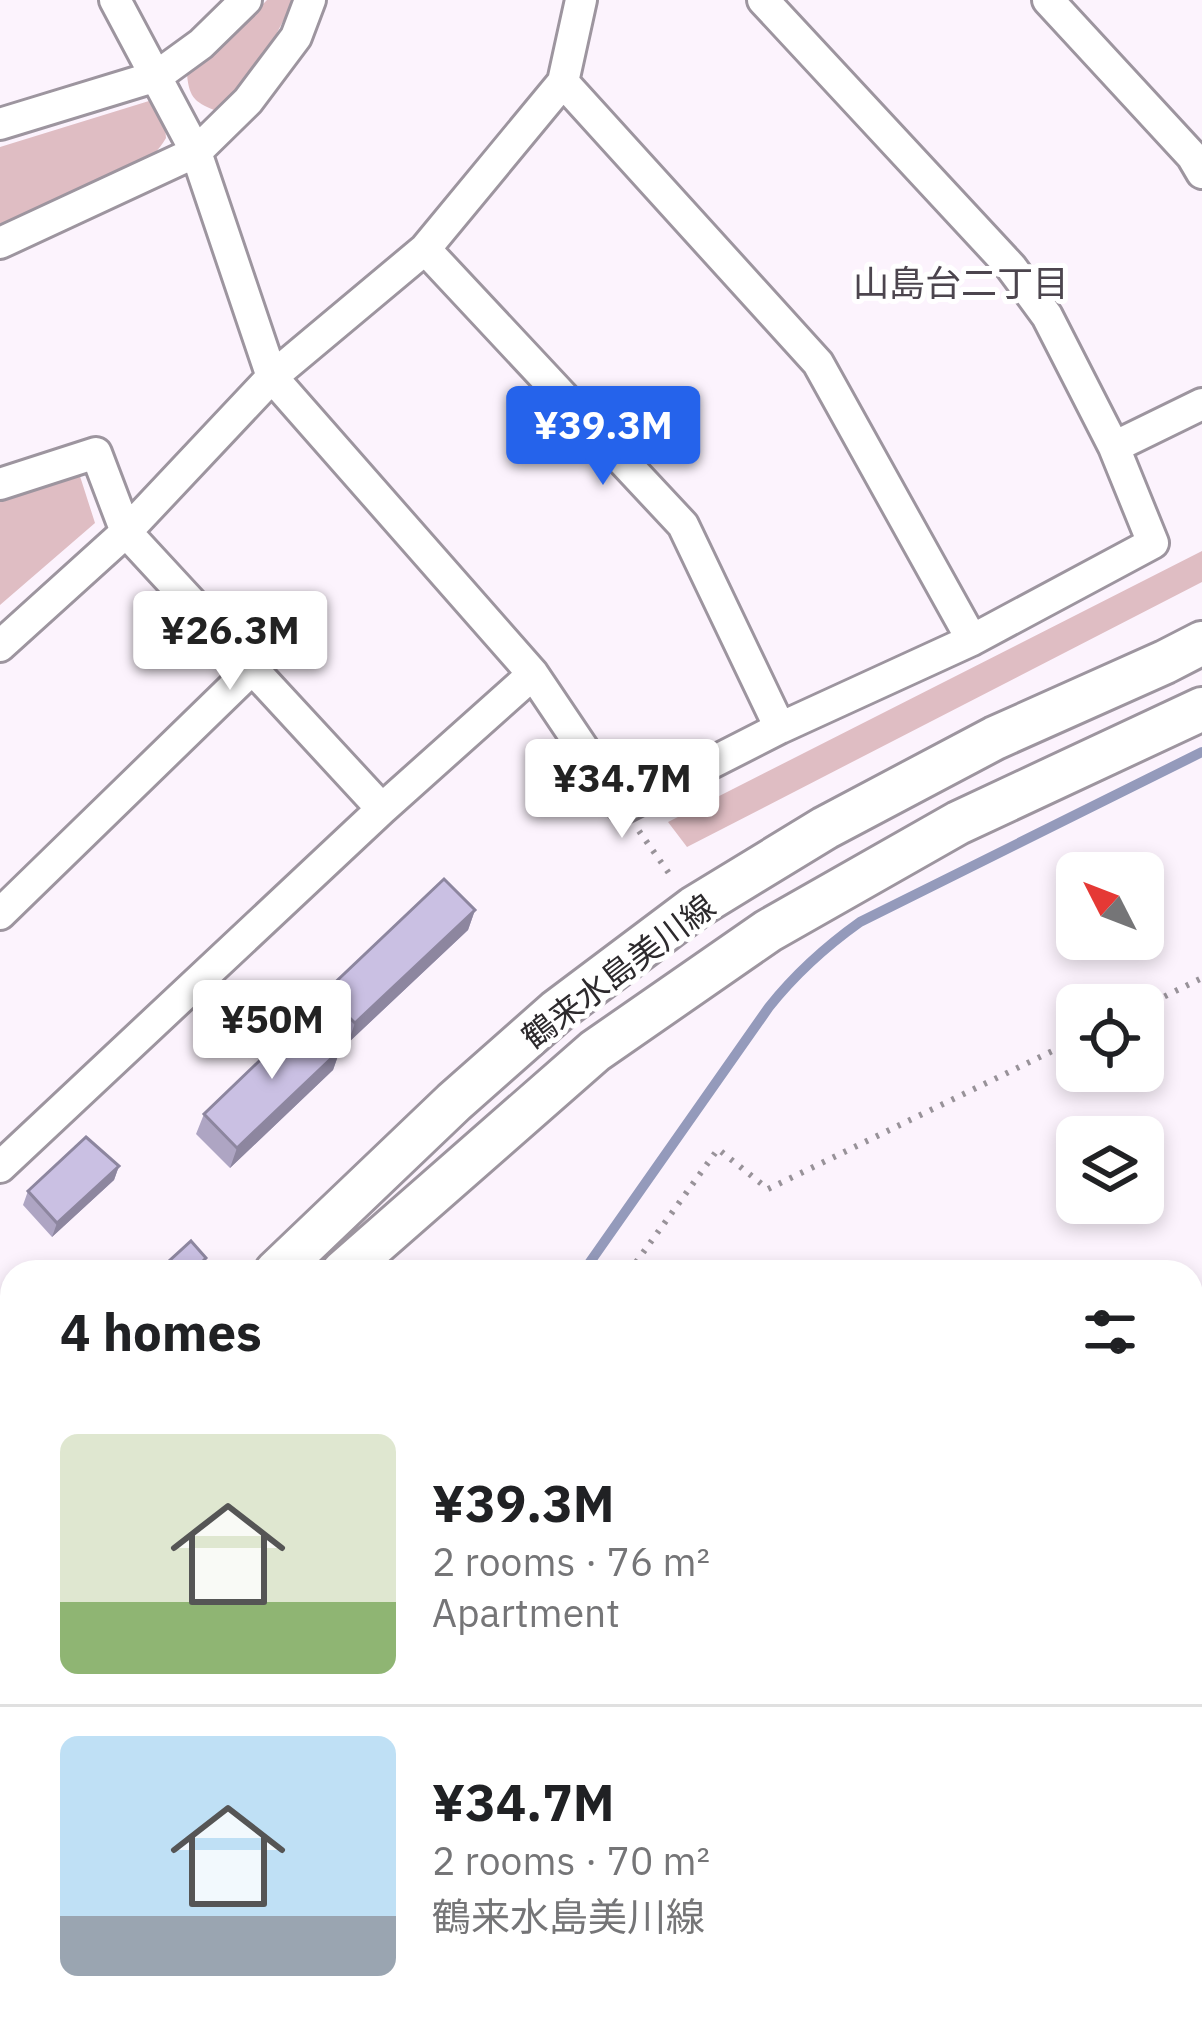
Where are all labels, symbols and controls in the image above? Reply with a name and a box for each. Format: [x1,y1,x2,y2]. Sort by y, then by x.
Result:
district label: 山島台二丁目 [853,259,1069,306]
pin: ¥39.3M [505,386,701,488]
text: ¥39.3M [533,399,673,450]
pin: ¥26.3M [132,591,328,693]
text: ¥26.3M [160,604,300,655]
pin: ¥34.7M [524,739,720,841]
text: ¥34.7M [552,752,692,803]
north arrow [1056,852,1164,960]
map controls [1056,852,1164,1224]
street label: 鶴来水島美川線 [513,884,723,1058]
pin: ¥50M [201,980,343,1082]
button: locate [1056,984,1164,1092]
text: ¥50M [220,993,324,1044]
button: layers [1056,1116,1164,1224]
text: 4 homes [60,1299,262,1365]
icon: filters [1077,1299,1143,1365]
text: ¥39.3M [432,1470,615,1536]
icon: home [156,1482,300,1626]
text: 2 rooms · 76 m² [432,1536,710,1587]
text: Apartment [432,1587,620,1638]
text: ¥34.7M [432,1769,615,1835]
icon: home [156,1784,300,1928]
text: 2 rooms · 70 m² [432,1835,710,1886]
text: 鶴来水島美川線 [432,1891,705,1942]

